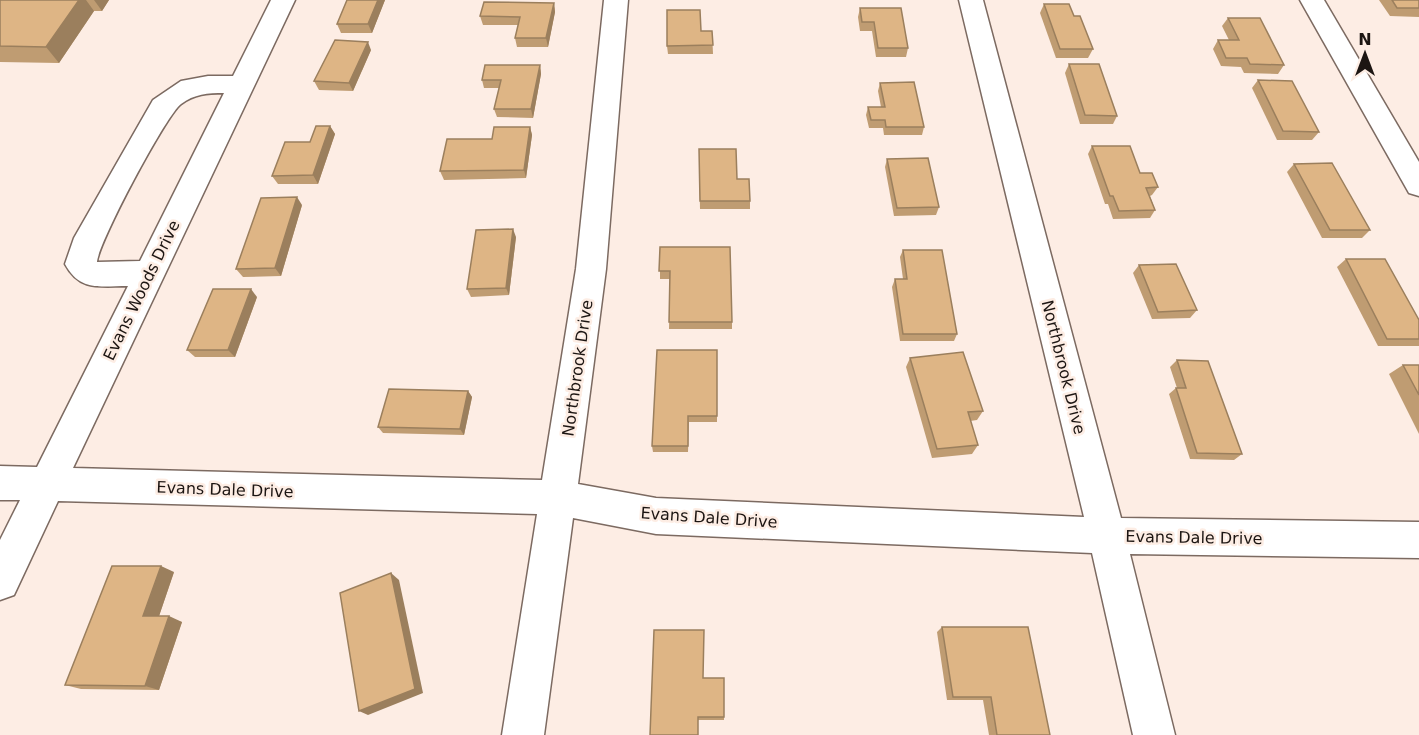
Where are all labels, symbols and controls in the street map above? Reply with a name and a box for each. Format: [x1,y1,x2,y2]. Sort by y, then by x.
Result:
north arrow [1335,24,1395,84]
text: N [1358,30,1372,49]
street label: Evans Woods Drive [99,217,184,363]
street label: Northbrook Drive [1038,298,1089,436]
street label: Northbrook Drive [559,299,596,438]
street label: Evans Dale Drive [156,478,294,501]
street label: Evans Dale Drive [640,503,778,532]
street label: Evans Dale Drive [1125,527,1263,548]

